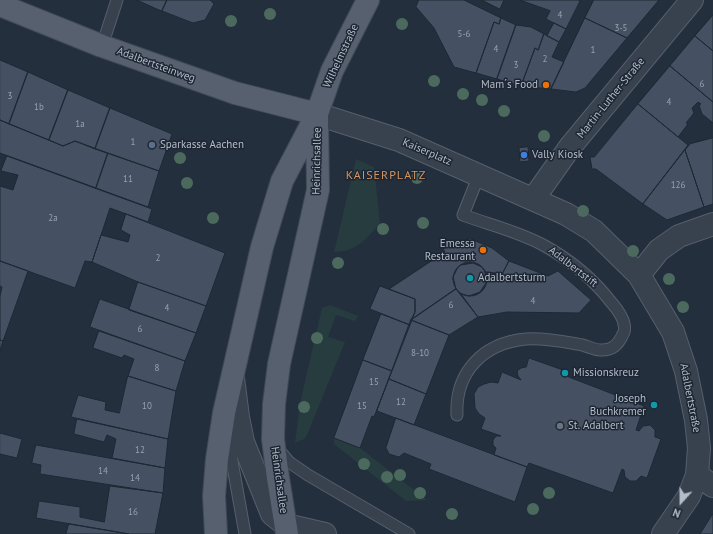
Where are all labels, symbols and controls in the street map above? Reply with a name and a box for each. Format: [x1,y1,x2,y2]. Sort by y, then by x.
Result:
house number: 4 [558,10,562,20]
street label: Wilhelmstraße [321,22,361,90]
house number: 3-5 [614,23,628,33]
house number: 5-6 [457,29,471,39]
house number: 4 [494,44,498,54]
street label: Adalbertsteinweg [115,45,197,85]
house number: 1 [591,45,595,55]
house number: 2 [543,54,547,64]
street label: Martin-Luther-Straße [574,55,648,141]
house number: 3 [514,60,518,70]
place label: Mam´s Food [481,78,538,92]
house number: 6 [700,79,704,89]
marker: Mam´s Food [541,80,551,90]
house number: 3 [8,91,12,101]
house number: 4 [667,97,671,107]
house number: 1b [34,102,44,112]
house number: 1a [75,119,85,129]
street label: Heinrichsallee [310,127,324,195]
street label: Kaiserplatz [400,136,454,168]
house number: 1 [131,137,135,147]
place label: Sparkasse Aachen [160,138,244,152]
marker: Sparkasse Aachen [147,140,157,150]
place label: Vally Kiosk [532,148,583,162]
marker: Vally Kiosk [519,150,529,160]
district label: KAISERPLATZ [346,169,426,183]
house number: 11 [123,174,133,184]
house number: 126 [671,180,685,190]
house number: 2a [48,213,58,223]
place label: Emessa Restaurant [425,237,475,263]
street label: Adalbertstift [546,244,600,290]
marker: Emessa Restaurant [478,245,488,255]
house number: 2 [156,253,160,263]
place label: Adalbertsturm [478,271,545,285]
marker: Adalbertsturm [465,273,475,283]
house number: 4 [531,296,535,306]
house number: 6 [449,300,453,310]
house number: 4 [165,303,169,313]
house number: 6 [138,324,142,334]
house number: 8-10 [411,348,429,358]
street label: Adalbertstraße [677,362,703,434]
house number: 8 [155,363,159,373]
place label: Missionskreuz [573,366,639,380]
marker: Missionskreuz [560,368,570,378]
house number: 15 [369,377,379,387]
place label: Joseph Buchkremer [590,392,646,418]
house number: 12 [396,397,406,407]
marker: Joseph Buchkremer [649,400,659,410]
house number: 10 [142,401,152,411]
house number: 15 [357,401,367,411]
place label: St. Adalbert [568,419,623,433]
marker: St. Adalbert [555,421,565,431]
house number: 12 [135,445,145,455]
street label: Heinrichsallee [268,446,290,514]
house number: 14 [98,466,108,476]
house number: 14 [130,473,140,483]
north arrow [661,482,701,522]
text: N [671,505,683,521]
house number: 16 [128,507,138,517]

